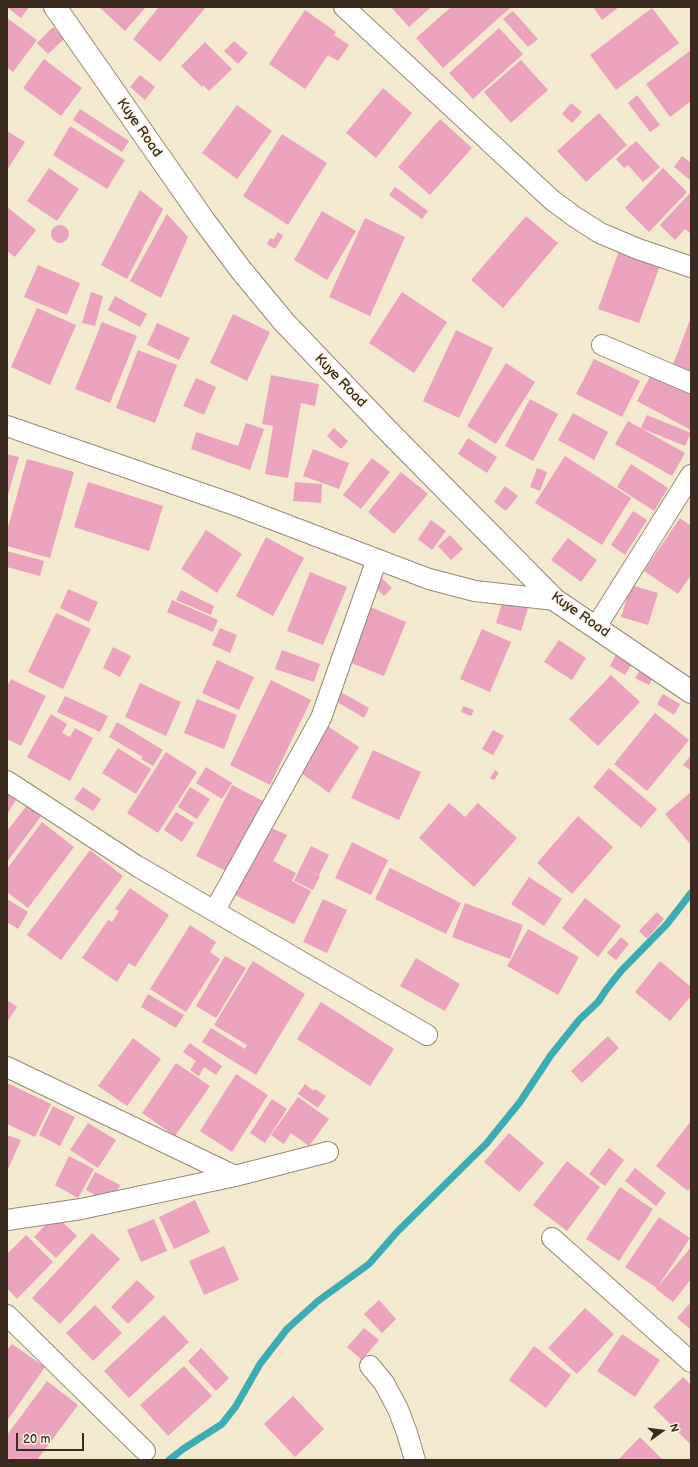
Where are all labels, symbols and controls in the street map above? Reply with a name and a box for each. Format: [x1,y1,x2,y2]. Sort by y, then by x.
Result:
street label: Kuye Road [113,95,165,161]
street label: Kuye Road [310,351,370,411]
street label: Kuye Road [547,589,613,641]
north arrow [642,1411,682,1451]
text: N [667,1422,681,1434]
scale bar [18,1425,86,1451]
text: 20 m [23,1432,50,1447]

